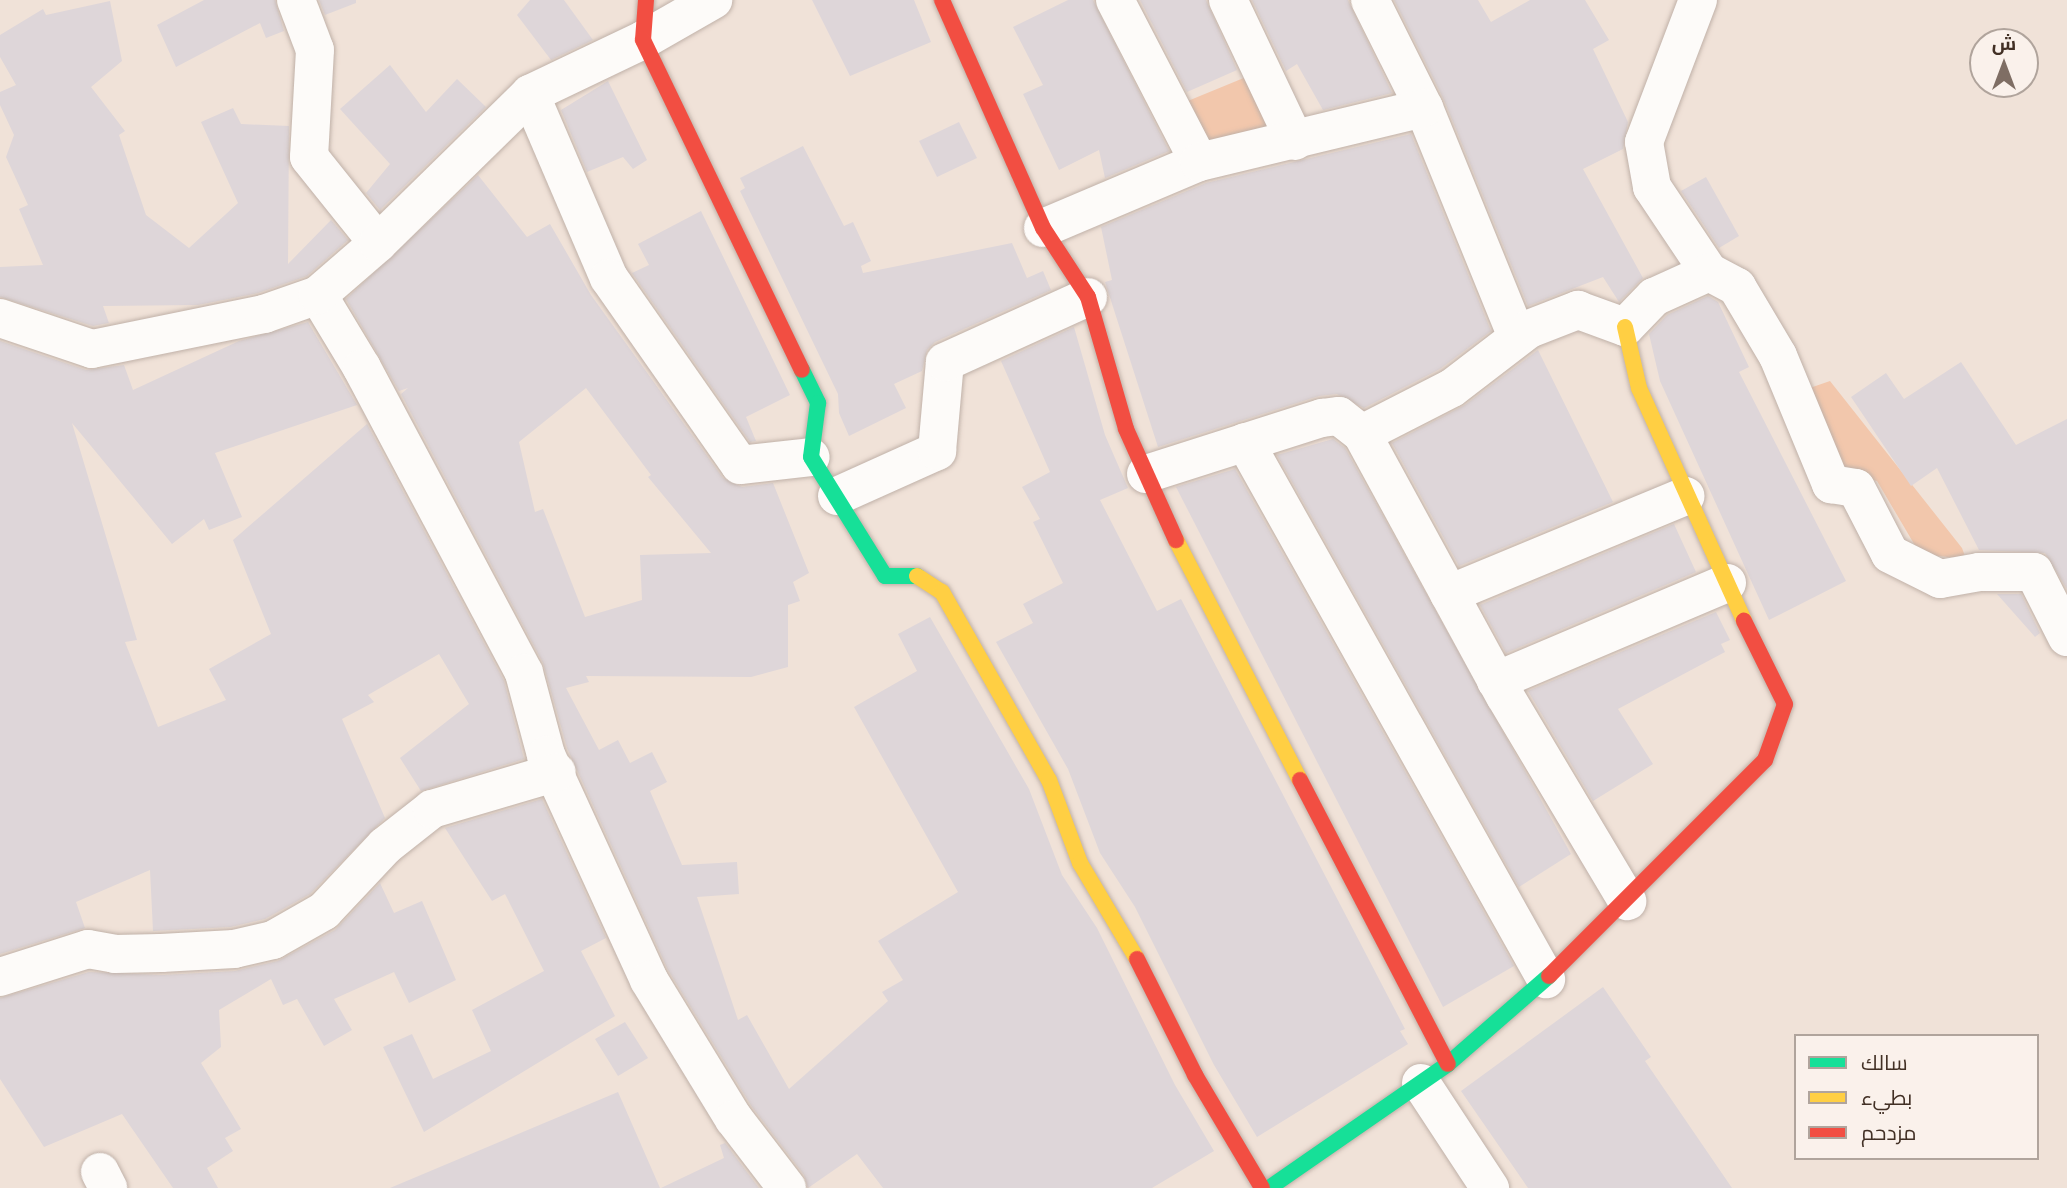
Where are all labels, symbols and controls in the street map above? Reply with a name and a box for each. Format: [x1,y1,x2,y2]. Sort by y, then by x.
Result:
north arrow [1969,28,2039,98]
text: ش [1992,32,2016,55]
legend [1794,1034,2039,1160]
text: سالك [1861,1051,1908,1075]
text: بطيء [1861,1086,1912,1110]
text: مزدحم [1861,1121,1916,1145]

